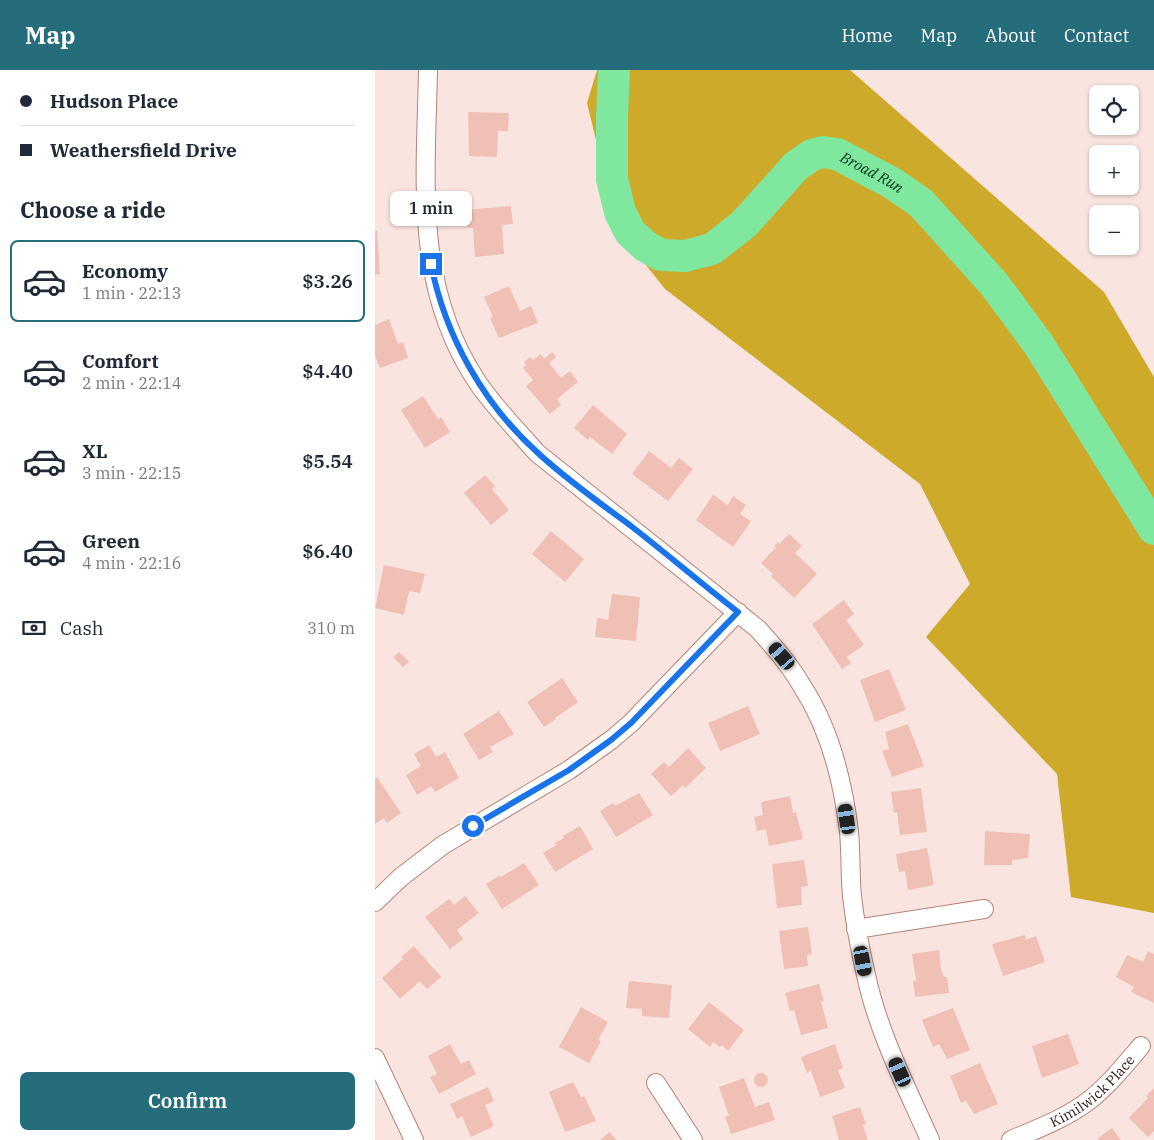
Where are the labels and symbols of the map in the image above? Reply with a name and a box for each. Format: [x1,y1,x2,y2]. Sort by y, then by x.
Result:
water label: Broad Run [836,147,908,197]
callout: 1 min [390,191,472,226]
route end [420,253,442,275]
car [766,640,797,672]
car [837,803,856,835]
route start [462,815,484,837]
car [852,945,873,977]
street label: Kimilwick Place [1047,1051,1139,1131]
car [887,1055,912,1089]

